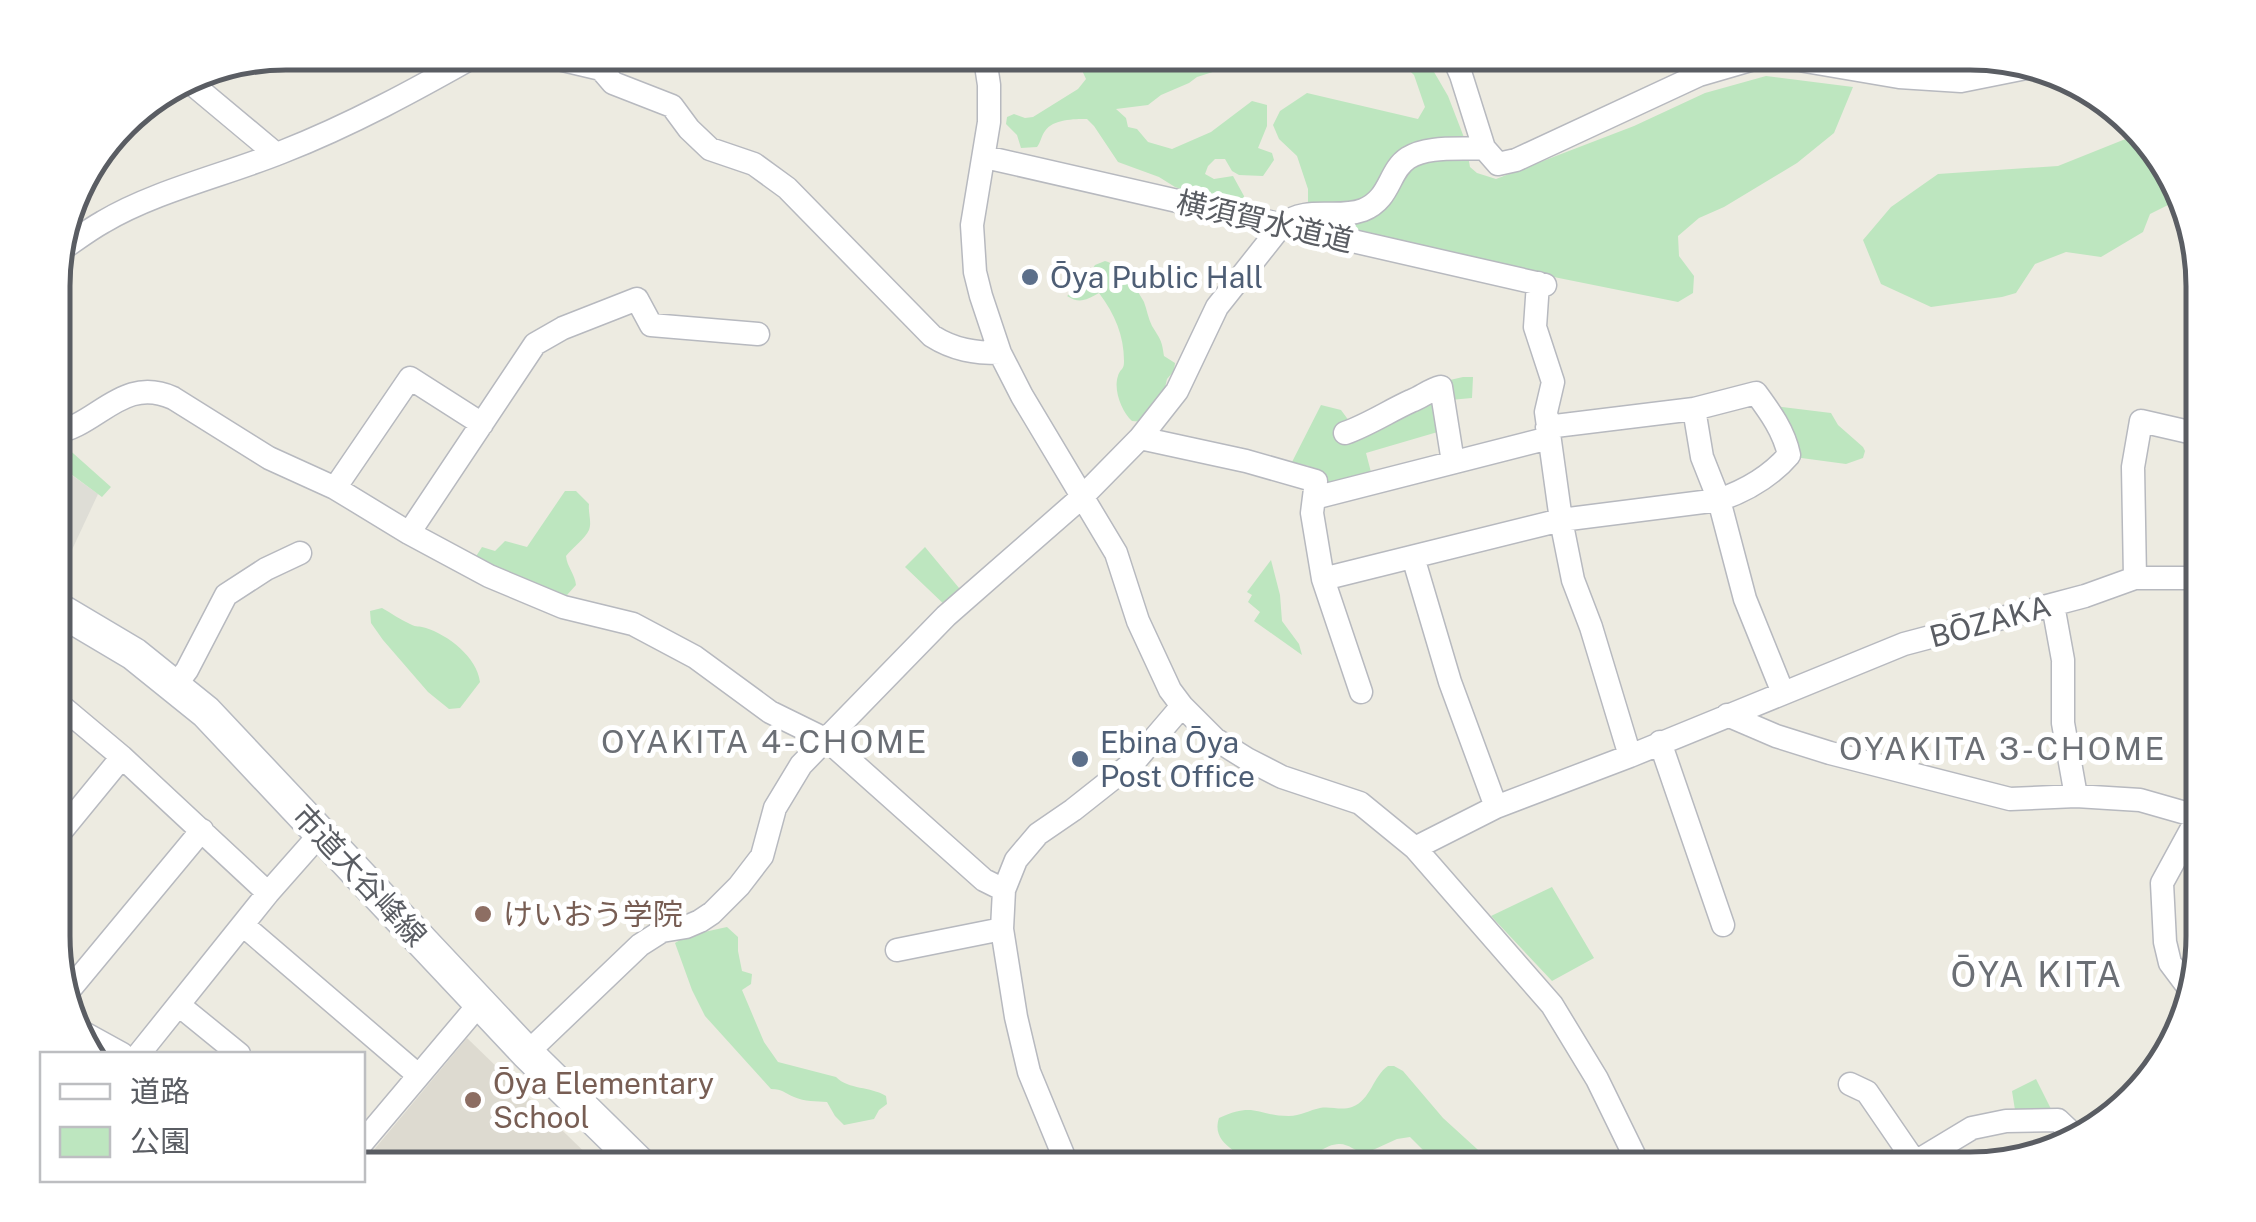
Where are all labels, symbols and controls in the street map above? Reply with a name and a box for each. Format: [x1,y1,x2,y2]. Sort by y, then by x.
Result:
street label: 横須賀水道道 [1173,183,1357,259]
place label: Ōya Public Hall [1050,259,1263,295]
marker: Ōya Public Hall [1019,266,1041,288]
street label: BŌZAKA [1925,588,2055,654]
district label: OYAKITA 4-CHOME [601,723,929,760]
place label: Ebina Ōya Post Office [1100,724,1255,794]
district label: OYAKITA 3-CHOME [1839,730,2167,767]
marker: Ebina Ōya Post Office [1069,748,1091,770]
street label: 市道大谷峰線 [285,797,435,953]
place label: けいおう学院 [503,896,683,932]
marker: けいおう学院 [472,903,494,925]
district label: ŌYA KITA [1950,954,2124,995]
legend [40,1052,365,1182]
place label: Ōya Elementary School [493,1065,714,1135]
text: 道路 [130,1073,190,1109]
marker: Ōya Elementary School [462,1089,484,1111]
text: 公園 [130,1123,190,1159]

